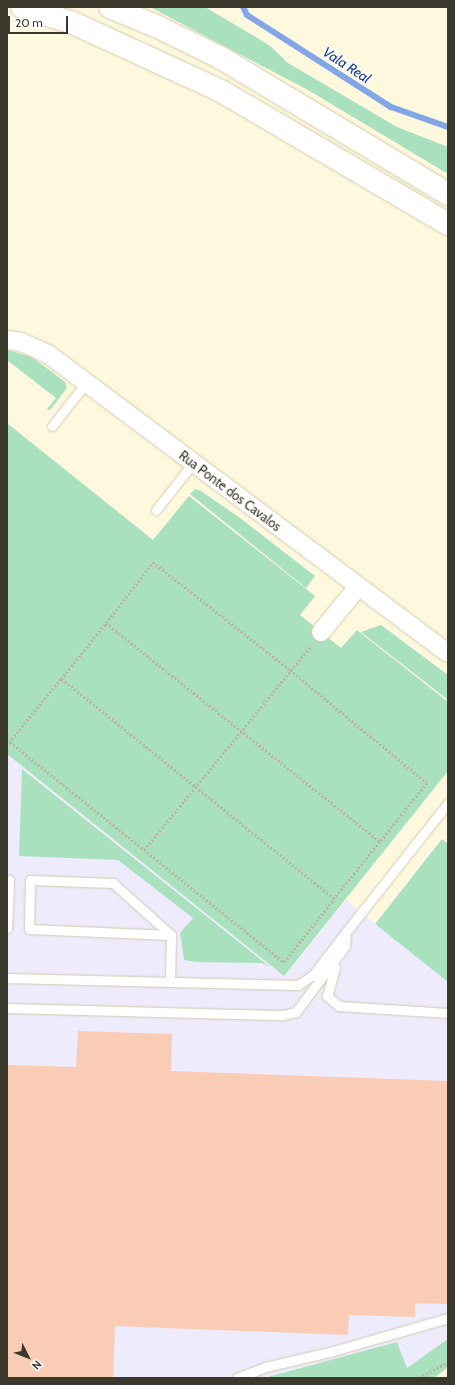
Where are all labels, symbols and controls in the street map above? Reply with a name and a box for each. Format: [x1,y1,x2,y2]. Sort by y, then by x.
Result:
scale bar [10,8,70,34]
text: 20 m [15,15,43,30]
water label: Vala Real [320,43,374,87]
street label: Rua Ponte dos Cavalos [176,447,284,535]
north arrow [8,1337,48,1377]
text: N [29,1357,45,1373]

